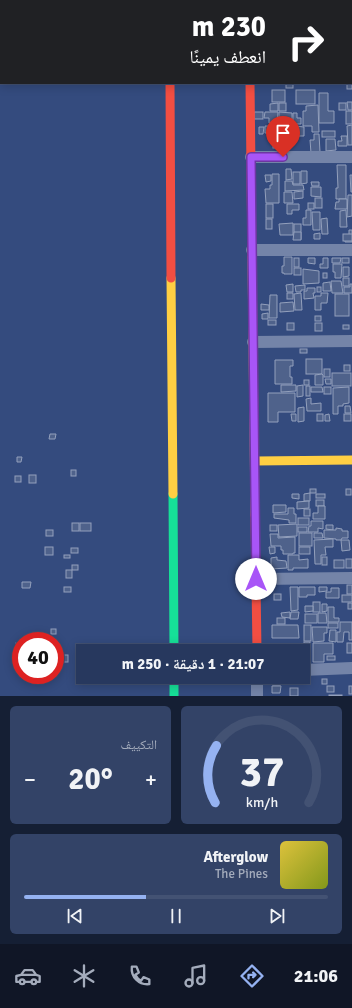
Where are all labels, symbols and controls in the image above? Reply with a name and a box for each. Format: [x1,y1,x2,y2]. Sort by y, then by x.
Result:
text: 230 m [192,10,266,44]
icon: right [280,16,332,68]
text: انعطف يمينًا [189,46,266,68]
pin [266,116,300,157]
icon: arrive [272,122,294,144]
position arrow [235,558,277,600]
speed limit sign: 40 [12,632,64,684]
text: 21:07 · 1 دقيقة · 250 m [122,655,264,673]
text: التكييف [121,737,157,753]
text: 37 [239,747,284,798]
text: 20° [68,761,113,798]
text: − [24,766,36,793]
text: + [145,766,157,793]
text: km/h [245,794,278,811]
text: Afterglow [204,848,268,866]
text: The Pines [215,866,268,882]
icon: previous [64,905,86,927]
icon: pause [165,905,187,927]
icon: next [266,905,288,927]
icon: car [14,962,42,990]
icon: climate [70,962,98,990]
icon: phone [126,962,154,990]
icon: music [182,962,210,990]
icon: directions [238,962,266,990]
text: 21:06 [294,965,338,987]

